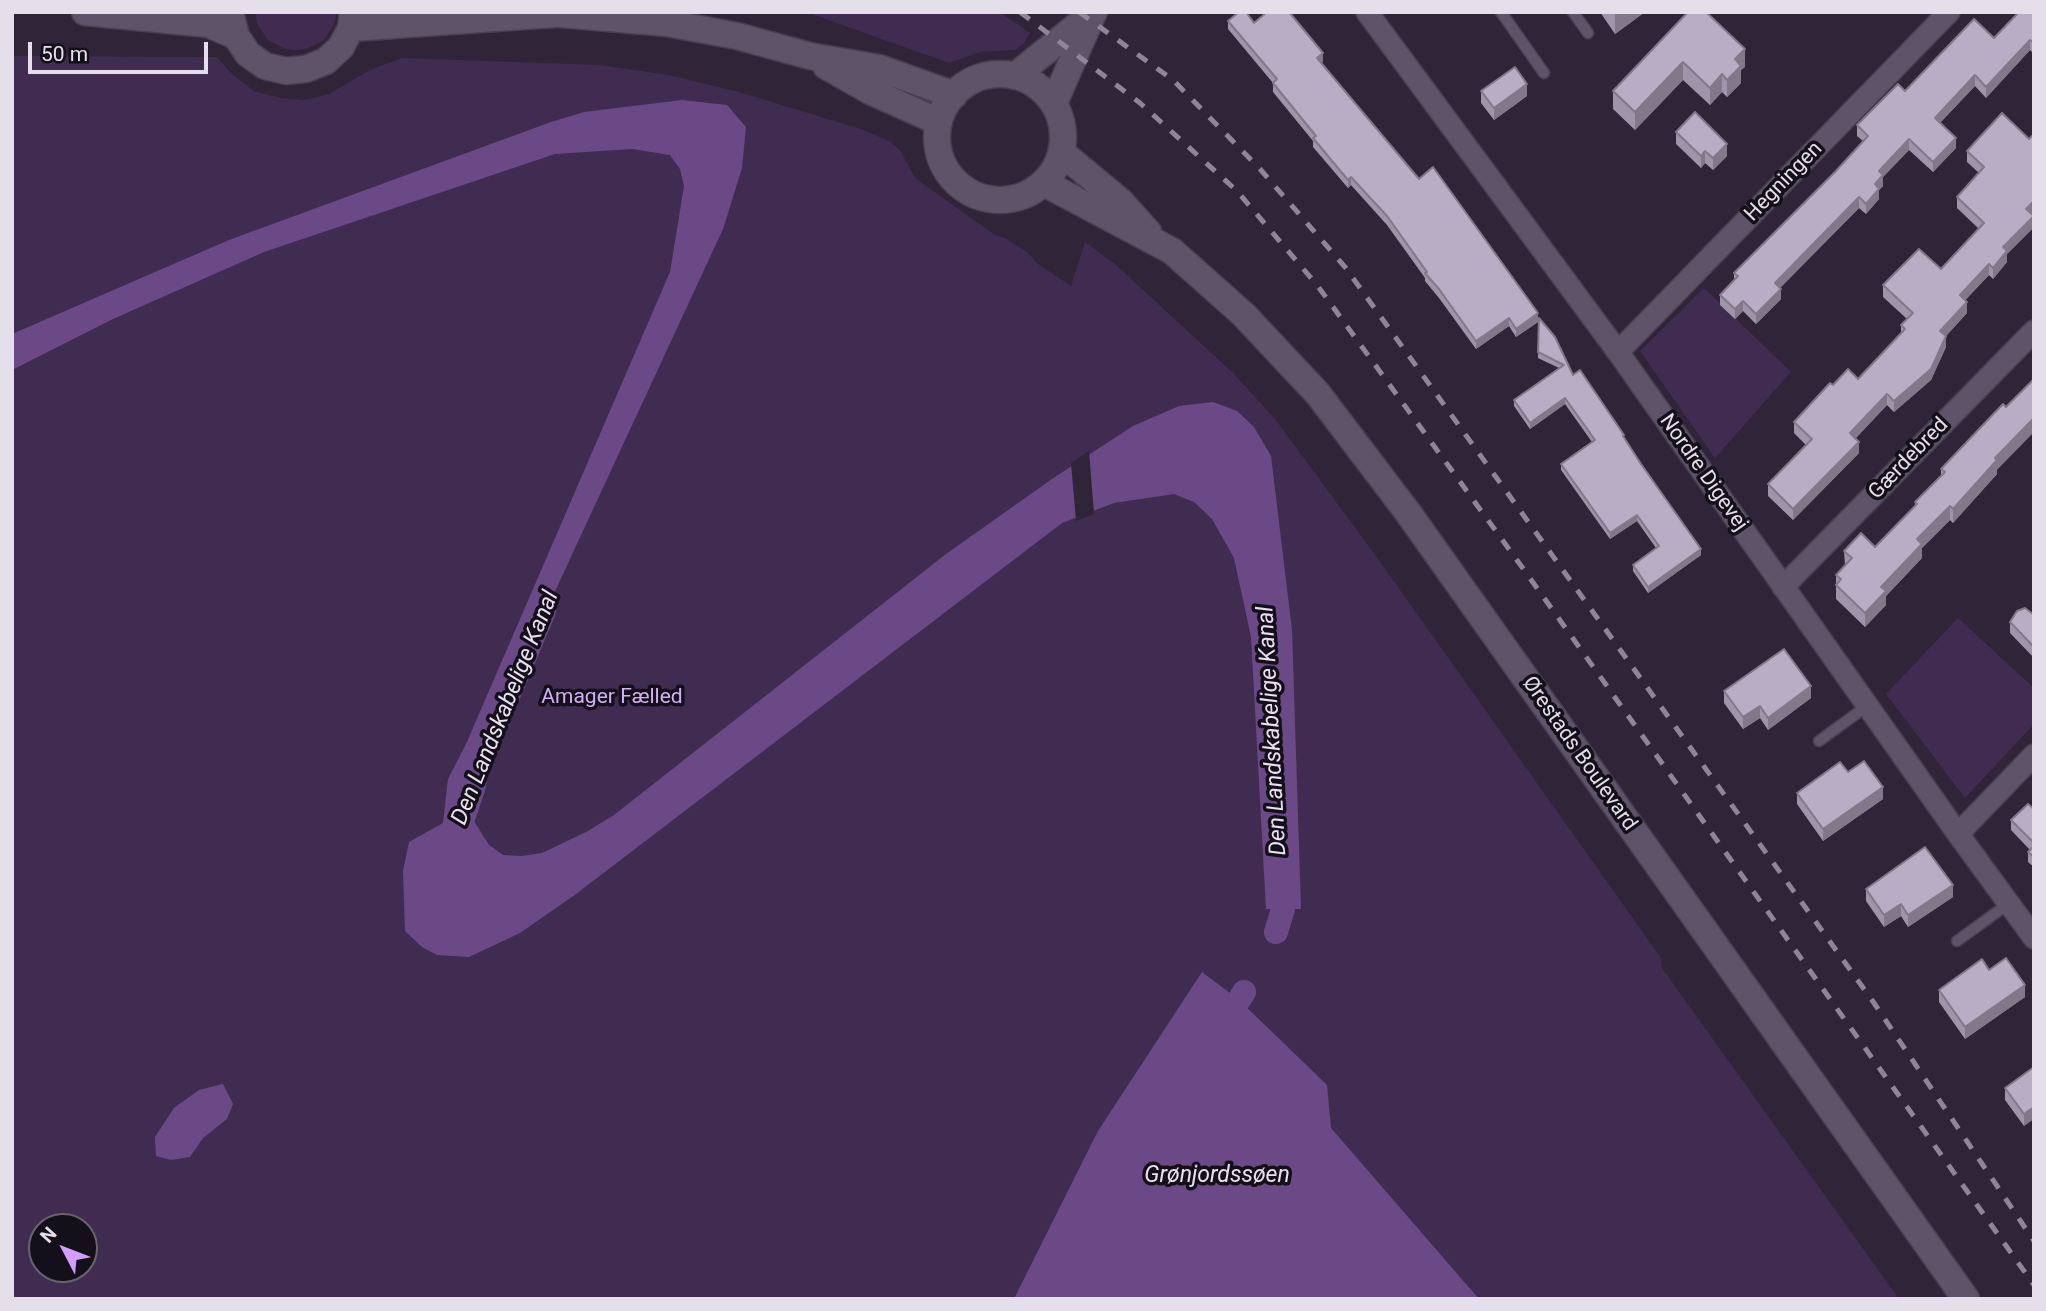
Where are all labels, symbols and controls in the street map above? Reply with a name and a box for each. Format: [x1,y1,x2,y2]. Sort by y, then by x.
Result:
scale bar [32,28,212,72]
text: 50 m [41,42,88,66]
street label: Hegningen [1740,137,1828,227]
street label: Nordre Digevej [1653,410,1753,536]
street label: Gærdebred [1864,413,1954,505]
water label: Den Landskabelige Kanal [446,587,566,829]
water label: Den Landskabelige Kanal [1253,606,1293,856]
street label: Ørestads Boulevard [1516,672,1642,836]
park label: Amager Fælled [541,685,683,711]
water label: Grønjordssøen [1144,1162,1290,1190]
north arrow [28,1213,98,1283]
text: N [35,1222,62,1248]

